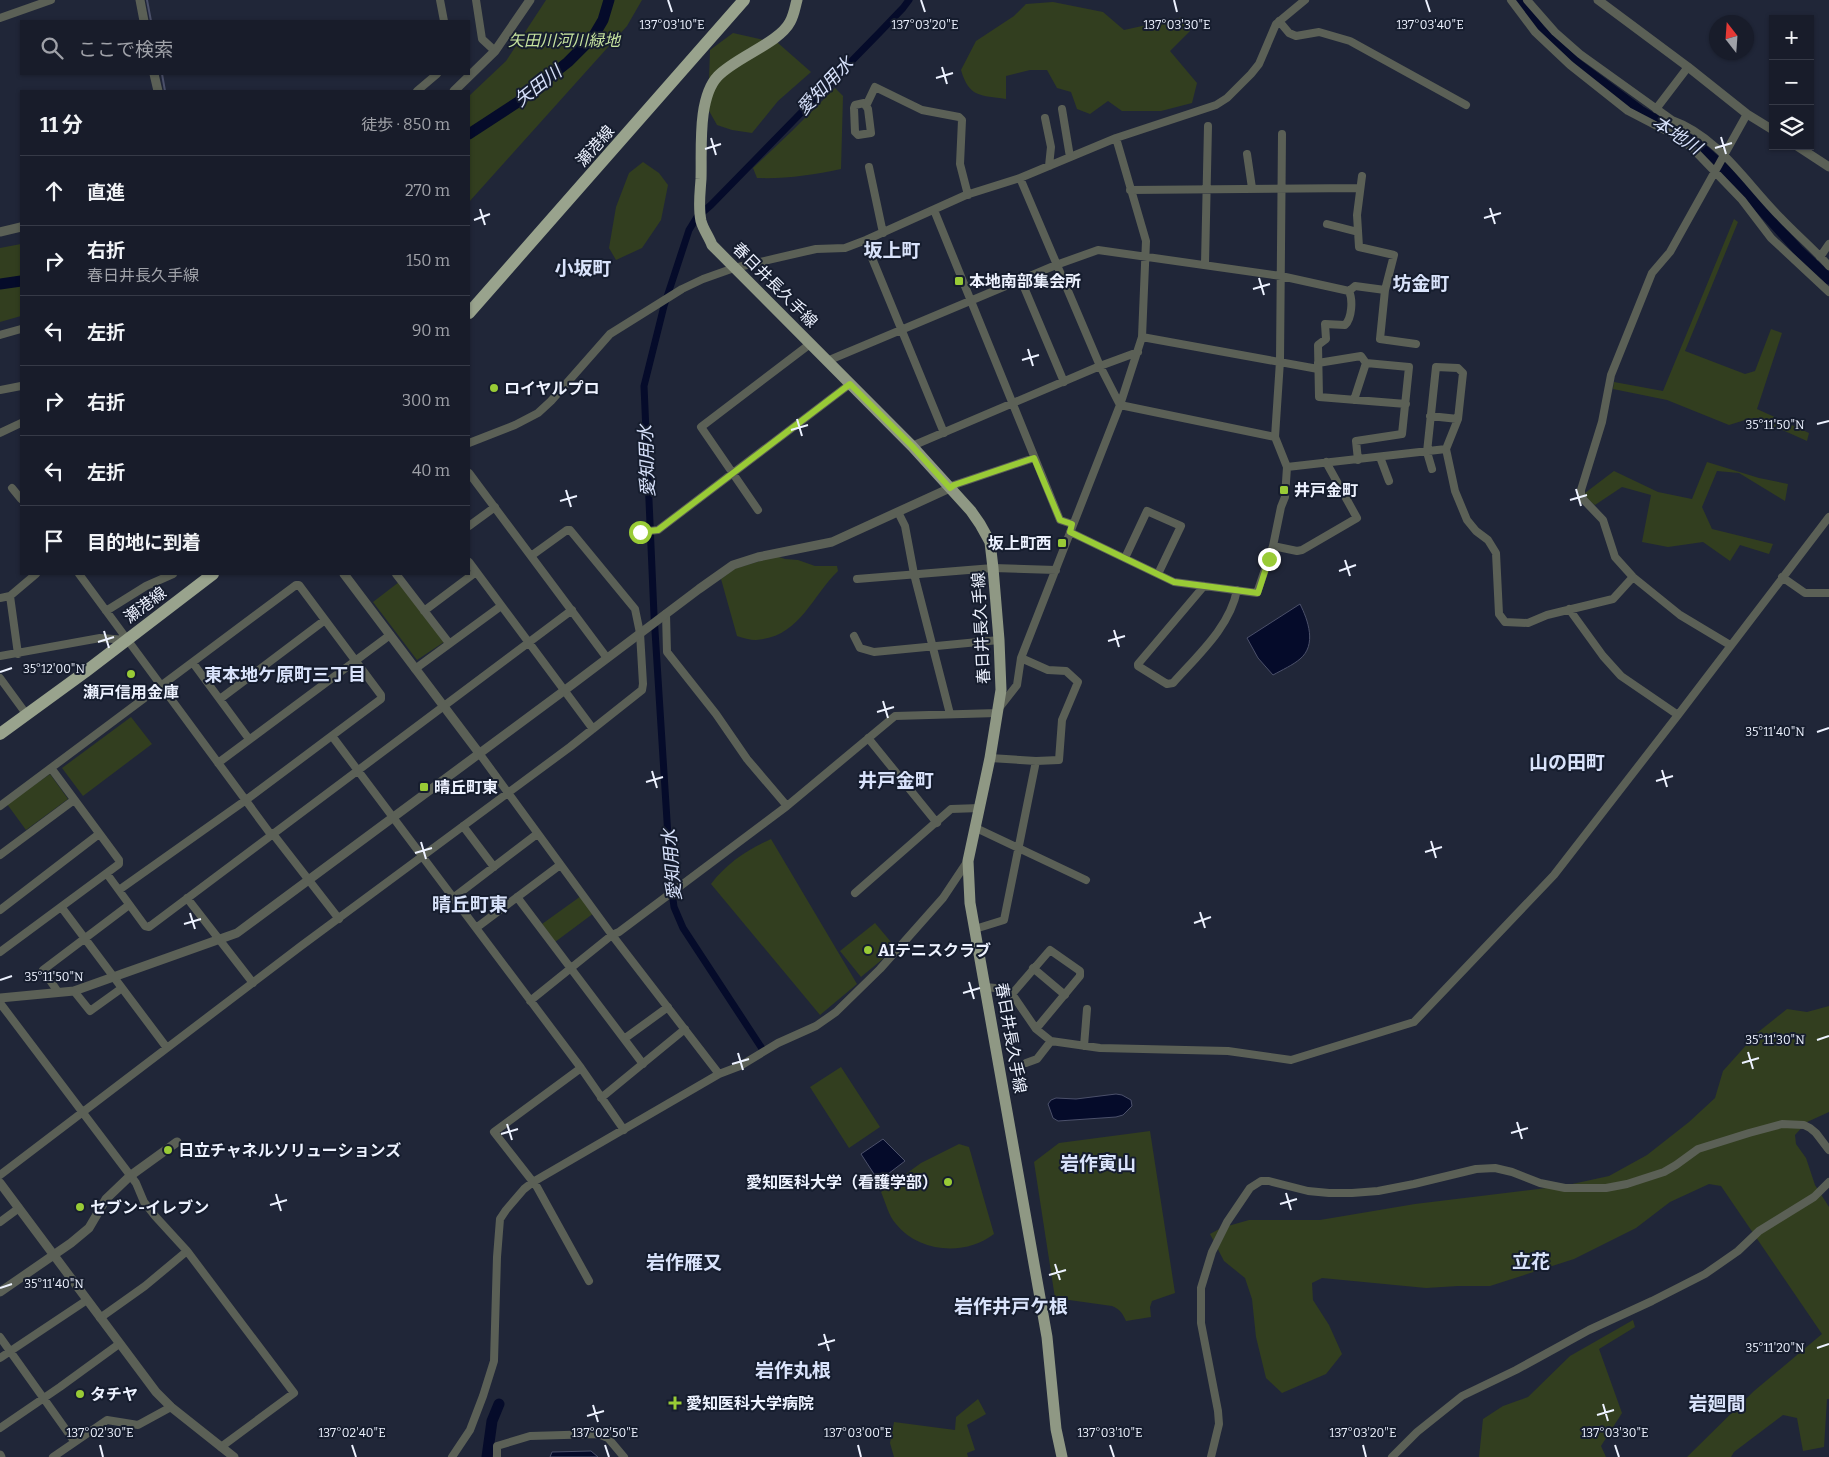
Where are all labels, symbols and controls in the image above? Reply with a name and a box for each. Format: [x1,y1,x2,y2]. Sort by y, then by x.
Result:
north arrow [1709,15,1754,60]
map controls [1769,15,1814,150]
button: + [1769,15,1814,60]
text: 137°03'10"E [639,18,705,32]
text: 137°03'20"E [892,18,958,32]
text: 137°03'30"E [1143,18,1211,32]
text: 137°03'40"E [1396,18,1464,32]
search box [20,20,470,75]
park label: 矢田川河川緑地 [508,31,622,50]
icon: search [38,34,66,62]
text: ここで検索 [78,38,173,61]
water label: 愛知用水 [792,51,859,120]
water label: 矢田川 [510,59,568,111]
button: − [1769,60,1814,105]
button: layers [1769,105,1814,150]
water label: 本地川 [1648,111,1707,160]
text: 11 分 [40,112,83,138]
text: 徒歩 · 850 m [361,115,450,134]
street label: 瀬港線 [572,122,618,170]
icon: ahead [40,177,68,205]
text: 直進 [87,181,125,204]
text: 270 m [405,181,450,200]
text: 右折 [87,239,125,262]
street label: 春日井長久手線 [729,239,821,331]
district label: 坂上町 [863,239,921,262]
icon: right [40,247,68,275]
text: 150 m [406,251,450,270]
district label: 小坂町 [554,257,612,280]
text: 春日井長久手線 [87,266,199,285]
place label: 本地南部集会所 [969,272,1081,291]
district label: 坊金町 [1392,272,1450,295]
marker: 本地南部集会所 [953,275,965,287]
icon: left [40,317,68,345]
text: 左折 [87,321,125,344]
text: 90 m [412,321,450,340]
place label: ロイヤルプロ [504,379,600,398]
marker: ロイヤルプロ [488,382,500,394]
icon: right [40,387,68,415]
text: 右折 [87,391,125,414]
text: 300 m [402,391,450,410]
text: 35°11'50"N [1745,418,1805,432]
water label: 愛知用水 [635,423,659,497]
icon: left [40,457,68,485]
text: 左折 [87,461,125,484]
text: 40 m [412,461,450,480]
place label: 井戸金町 [1294,481,1358,500]
marker: 井戸金町 [1278,484,1290,496]
route start [629,521,652,544]
icon: arrive [40,527,68,555]
text: 目的地に到着 [87,531,201,554]
place label: 坂上町西 [988,534,1052,553]
marker: 坂上町西 [1056,537,1068,549]
route end [1258,548,1281,571]
street label: 春日井長久手線 [969,572,993,684]
street label: 瀬港線 [120,583,170,627]
text: 35°12'00"N [23,662,86,676]
district label: 東本地ケ原町三丁目 [204,664,366,686]
marker: 瀬戸信用金庫 [125,668,137,680]
place label: 瀬戸信用金庫 [83,683,179,702]
text: 35°11'40"N [1745,725,1805,739]
district label: 山の田町 [1529,751,1605,774]
district label: 井戸金町 [858,769,934,792]
place label: 晴丘町東 [434,778,498,797]
marker: 晴丘町東 [418,781,430,793]
water label: 愛知用水 [658,826,686,902]
district label: 晴丘町東 [432,893,508,916]
place label: AIテニスクラブ [878,941,991,960]
marker: AIテニスクラブ [862,944,874,956]
text: 35°11'50"N [24,970,84,984]
street label: 春日井長久手線 [992,981,1030,1095]
text: 35°11'30"N [1745,1033,1805,1047]
place label: 日立チャネルソリューションズ [178,1141,401,1160]
marker: 日立チャネルソリューションズ [162,1144,174,1156]
district label: 岩作寅山 [1060,1152,1136,1175]
place label: 愛知医科大学（看護学部） [746,1173,938,1192]
marker: 愛知医科大学（看護学部） [942,1176,954,1188]
place label: セブン-イレブン [90,1198,209,1217]
marker: セブン-イレブン [74,1201,86,1213]
district label: 立花 [1512,1250,1550,1273]
district label: 岩作雁又 [646,1251,722,1274]
text: 35°11'40"N [24,1277,84,1291]
district label: 岩作井戸ケ根 [954,1295,1068,1318]
text: 35°11'20"N [1745,1341,1805,1355]
district label: 岩作丸根 [755,1359,831,1382]
place label: タチヤ [90,1385,138,1404]
marker: タチヤ [74,1388,86,1400]
district label: 岩廻間 [1688,1392,1746,1415]
place label: 愛知医科大学病院 [686,1394,814,1413]
marker: 愛知医科大学病院 [668,1396,682,1410]
text: 137°02'30"E [66,1426,134,1440]
text: 137°02'40"E [318,1426,386,1440]
text: 137°02'50"E [572,1426,638,1440]
text: 137°03'00"E [824,1426,892,1440]
text: 137°03'10"E [1077,1426,1143,1440]
text: 137°03'20"E [1330,1426,1396,1440]
text: 137°03'30"E [1581,1426,1649,1440]

